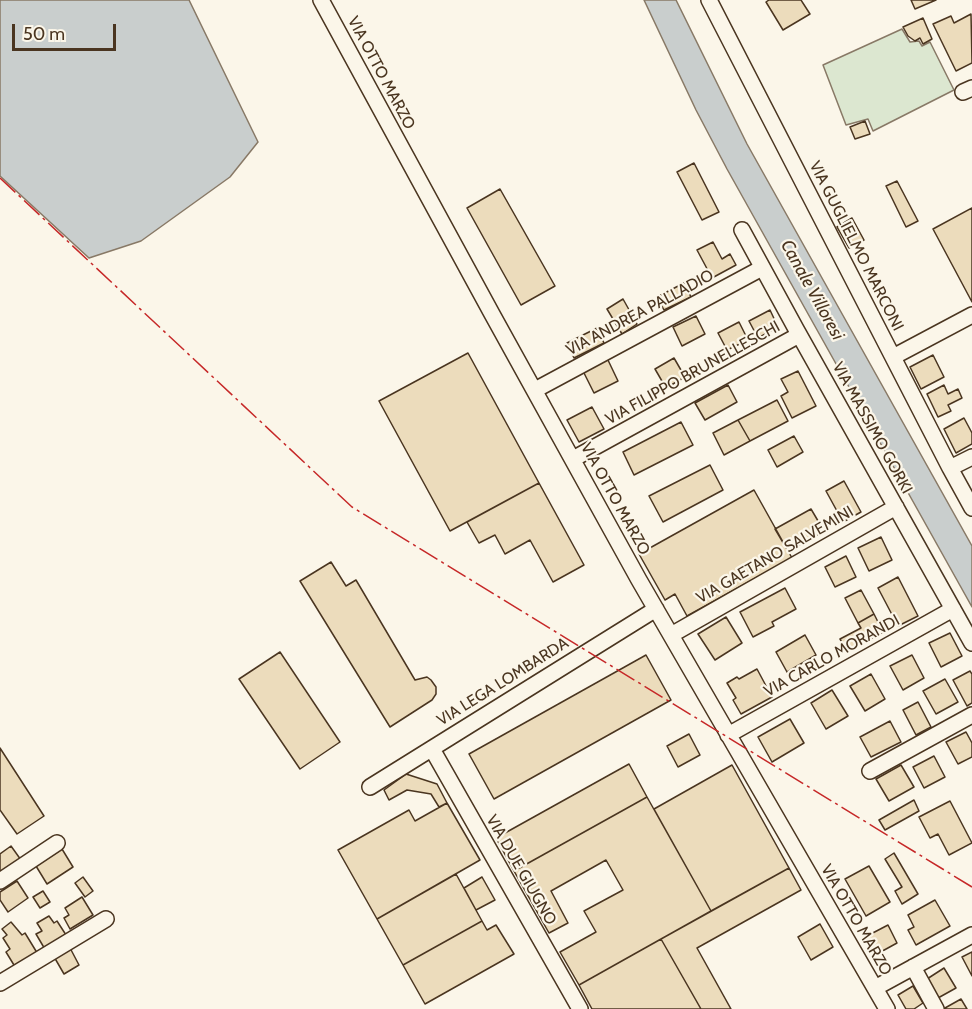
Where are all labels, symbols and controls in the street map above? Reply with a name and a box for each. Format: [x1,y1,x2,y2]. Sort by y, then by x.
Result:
scale bar [15,12,118,50]
street label: VIA OTTO MARZO [343,13,419,133]
text: 50 m [23,23,65,45]
street label: VIA GUGLIELMO MARCONI [805,158,907,334]
water label: Canale Villoresi [776,236,848,344]
street label: VIA ANDREA PALLADIO [563,266,717,360]
street label: VIA FILIPPO BRUNELLESCHI [602,317,784,429]
street label: VIA MASSIMO GORKI [828,359,916,497]
street label: VIA OTTO MARZO [576,440,654,558]
street label: VIA GAETANO SALVEMINI [693,502,857,608]
street label: VIA CARLO MORANDI [761,611,903,701]
street label: VIA LEGA LOMBARDA [434,634,572,730]
street label: VIA DUE GIUGNO [482,812,560,928]
street label: VIA OTTO MARZO [816,861,896,979]

